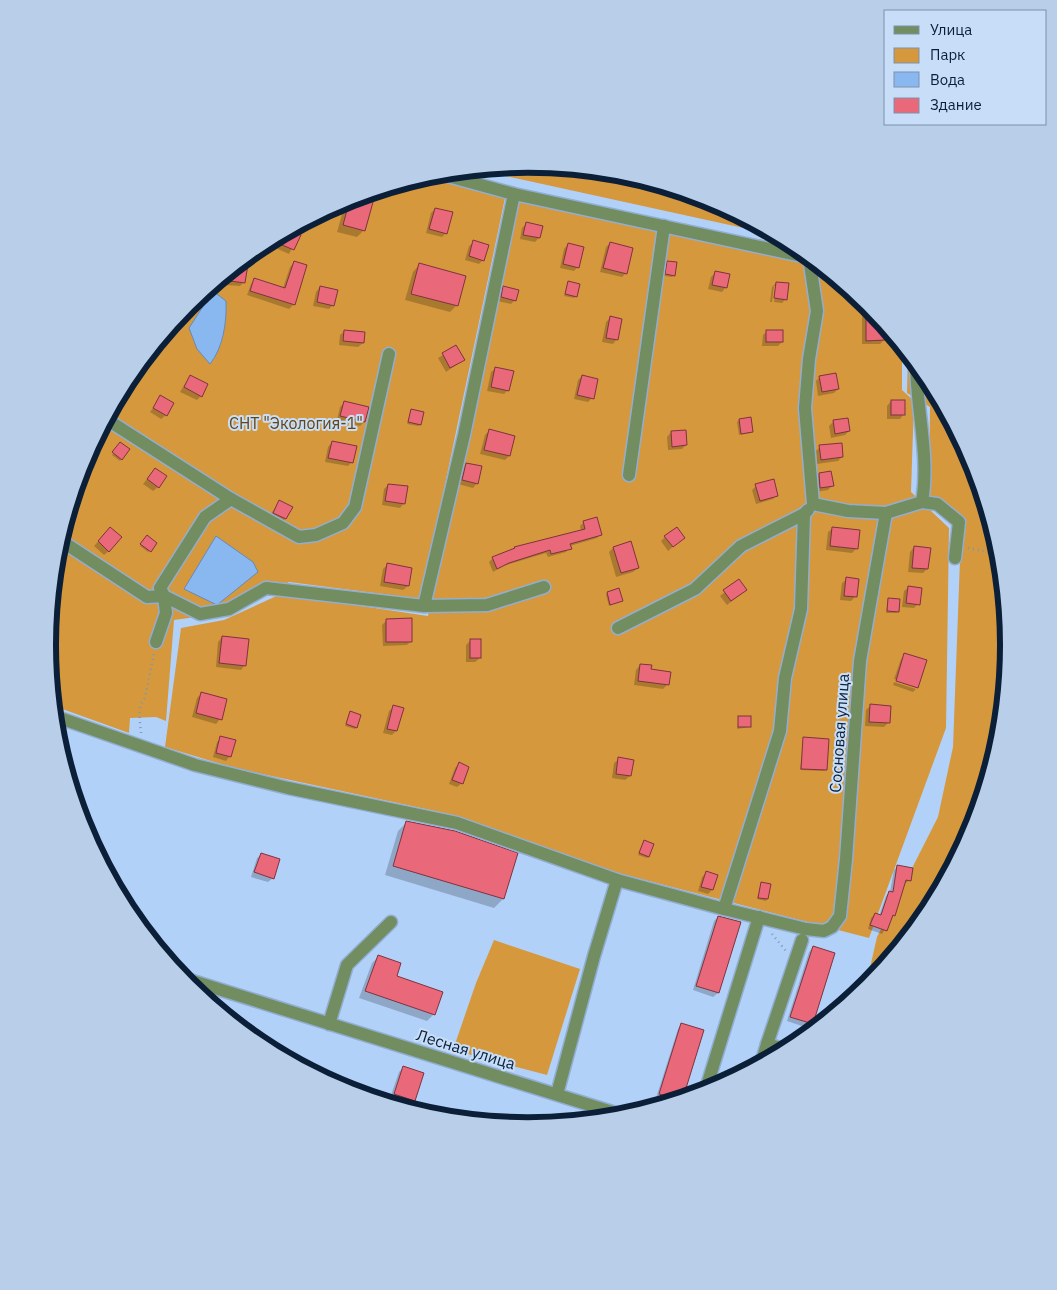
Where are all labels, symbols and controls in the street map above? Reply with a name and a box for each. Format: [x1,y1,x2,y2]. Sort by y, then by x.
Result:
legend [884,10,1047,125]
text: Улица [930,20,972,39]
text: Парк [930,45,965,64]
text: Вода [930,70,965,89]
text: Здание [930,95,982,114]
park label: СНТ "Экология-1" [229,413,363,433]
street label: Сосновая улица [825,672,853,793]
street label: Лесная улица [414,1024,518,1074]

